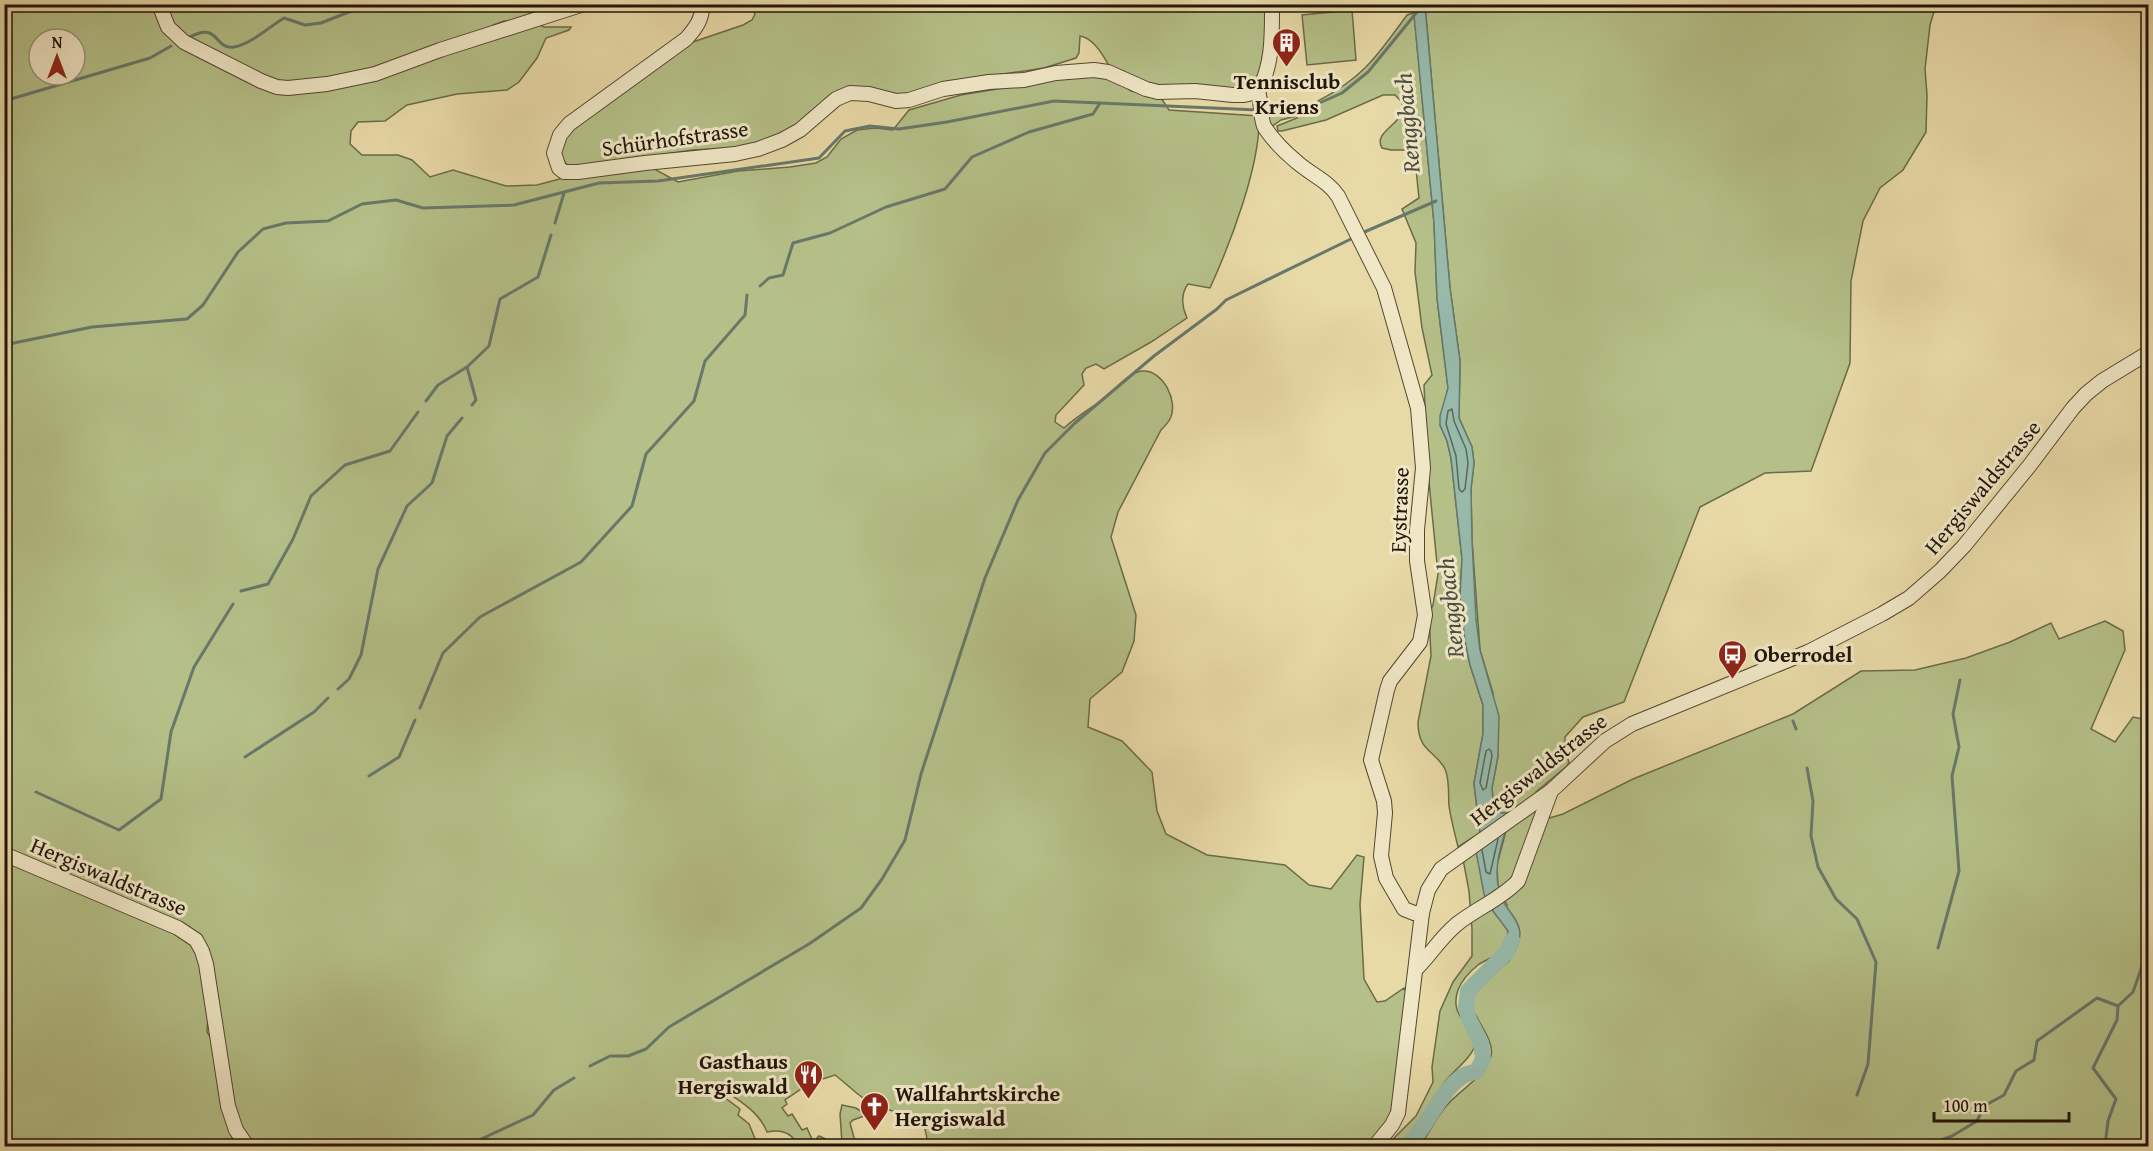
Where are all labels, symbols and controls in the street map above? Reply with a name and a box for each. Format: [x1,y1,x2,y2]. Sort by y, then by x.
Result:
building icon: Tennisclub Kriens [1271,26,1303,68]
north arrow [27,27,87,87]
text: N [52,30,63,54]
place label: Tennisclub Kriens [1234,65,1340,122]
water label: Renggbach [1385,71,1429,176]
street label: Schürhofstrasse [600,112,750,164]
street label: Hergiswaldstrasse [1916,413,2048,561]
street label: Eystrasse [1382,467,1416,553]
water label: Renggbach [1427,556,1473,661]
bus stop icon: Oberrodel [1717,638,1749,680]
place label: Oberrodel [1754,638,1853,670]
street label: Hergiswaldstrasse [1462,705,1614,833]
street label: Hergiswaldstrasse [26,829,192,923]
place label: Gasthaus Hergiswald [678,1045,788,1102]
restaurant icon: Gasthaus Hergiswald [793,1058,825,1100]
place label: Wallfahrtskirche Hergiswald [895,1077,1061,1134]
scale bar [1934,1085,2069,1123]
church icon: Wallfahrtskirche Hergiswald [858,1090,890,1132]
text: 100 m [1943,1092,1988,1119]

